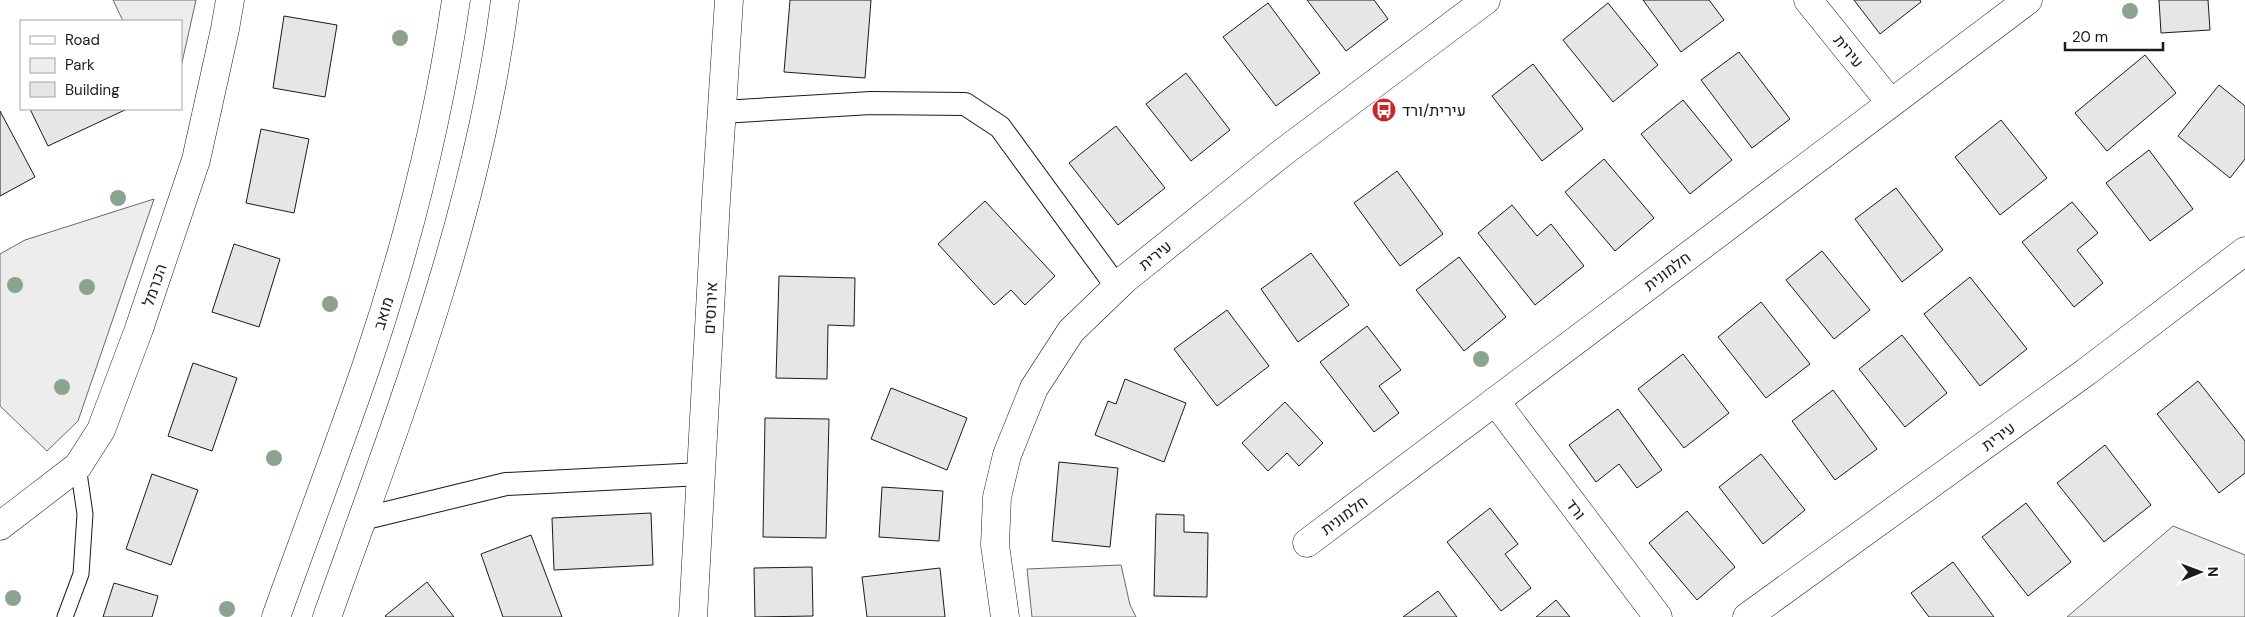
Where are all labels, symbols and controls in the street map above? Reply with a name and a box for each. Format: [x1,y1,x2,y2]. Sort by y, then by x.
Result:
legend [20,20,182,110]
scale bar [2065,20,2162,52]
text: 20 m [2072,27,2108,47]
text: Road [65,30,100,50]
street label: עירית [1829,30,1868,72]
text: Park [65,55,95,75]
text: Building [65,80,120,100]
bus stop icon: עירית/ורד [1371,97,1397,123]
place label: עירית/ורד [1402,100,1466,121]
street label: עירית [1134,236,1176,275]
street label: חלמונית [1640,247,1695,296]
street label: הכרמל [137,261,172,309]
street label: אירוסים [699,281,722,335]
street label: מואב [369,294,398,332]
street label: עירית [1977,417,2019,456]
street label: חלמונית [1317,491,1372,540]
street label: ורד [1561,495,1590,524]
north arrow [2175,547,2225,597]
text: N [2204,567,2222,577]

